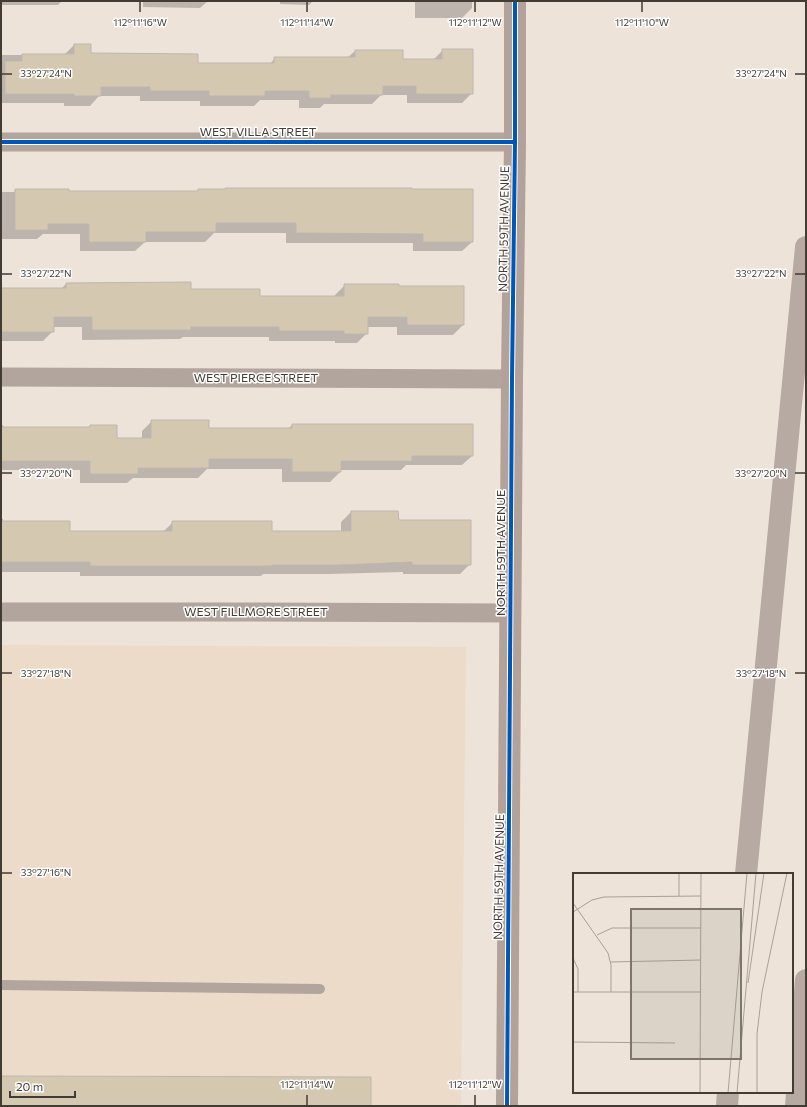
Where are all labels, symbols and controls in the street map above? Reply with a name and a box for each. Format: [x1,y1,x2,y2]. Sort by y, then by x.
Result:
text: 112°11'16"W [113,16,167,28]
text: 112°11'14"W [280,16,334,28]
text: 112°11'12"W [448,16,502,28]
text: 112°11'10"W [615,16,669,28]
text: 33°27'24"N [20,67,72,79]
text: 33°27'24"N [735,67,787,79]
street label: WEST VILLA STREET [200,124,317,138]
street label: NORTH 59TH AVENUE [495,166,511,292]
text: 33°27'22"N [20,267,72,279]
text: 33°27'22"N [735,267,787,279]
street label: WEST PIERCE STREET [194,370,318,384]
text: 33°27'20"N [20,467,72,479]
text: 33°27'20"N [735,467,787,479]
street label: NORTH 59TH AVENUE [493,490,507,616]
street label: WEST FILLMORE STREET [184,604,328,618]
text: 33°27'18"N [21,667,71,679]
text: 33°27'18"N [736,667,786,679]
street label: NORTH 59TH AVENUE [490,814,506,940]
text: 33°27'16"N [21,866,71,878]
inset map [573,873,793,1093]
scale bar [10,1073,75,1099]
text: 112°11'14"W [280,1078,334,1090]
text: 112°11'12"W [448,1078,502,1090]
text: 20 m [16,1079,43,1093]

